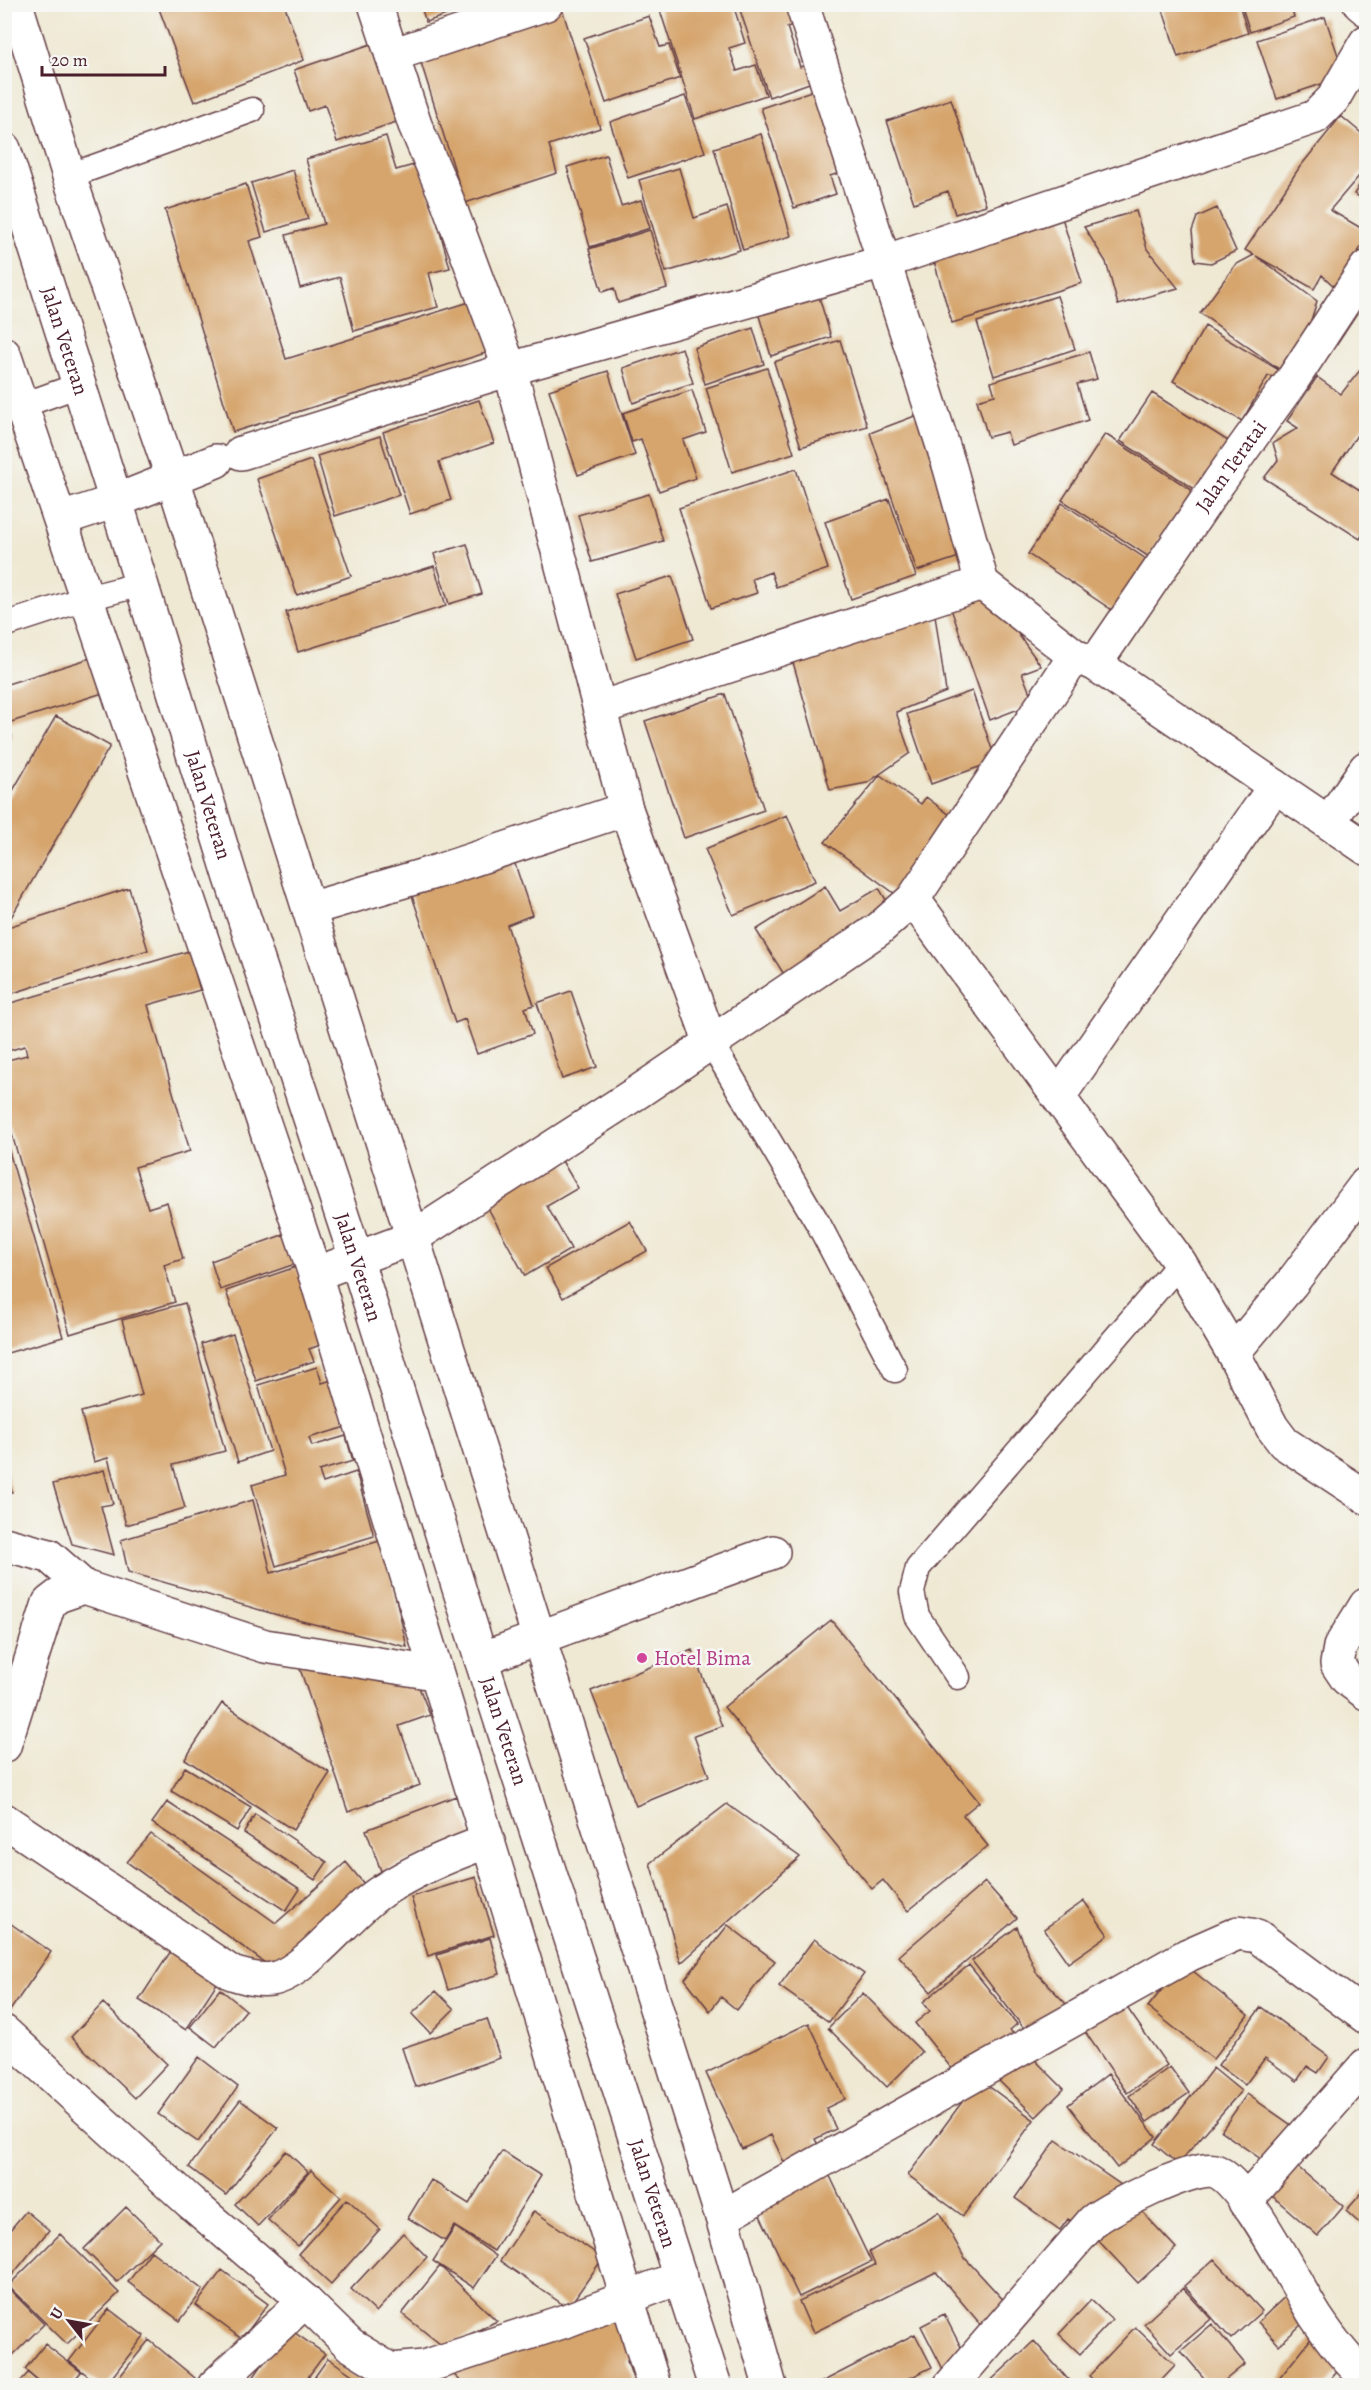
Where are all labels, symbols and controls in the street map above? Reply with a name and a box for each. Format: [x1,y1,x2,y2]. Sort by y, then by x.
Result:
scale bar [42,39,165,77]
text: 20 m [51,48,88,72]
street label: Jalan Veteran [34,283,95,399]
street label: Jalan Teratai [1189,414,1273,518]
street label: Jalan Veteran [179,747,238,863]
street label: Jalan Veteran [328,1209,389,1325]
place label: Hotel Bima [654,1644,751,1672]
marker: Hotel Bima [635,1651,649,1665]
street label: Jalan Veteran [473,1673,535,1789]
street label: Jalan Veteran [622,2135,684,2251]
north arrow [39,2291,99,2351]
text: U [45,2303,69,2324]

